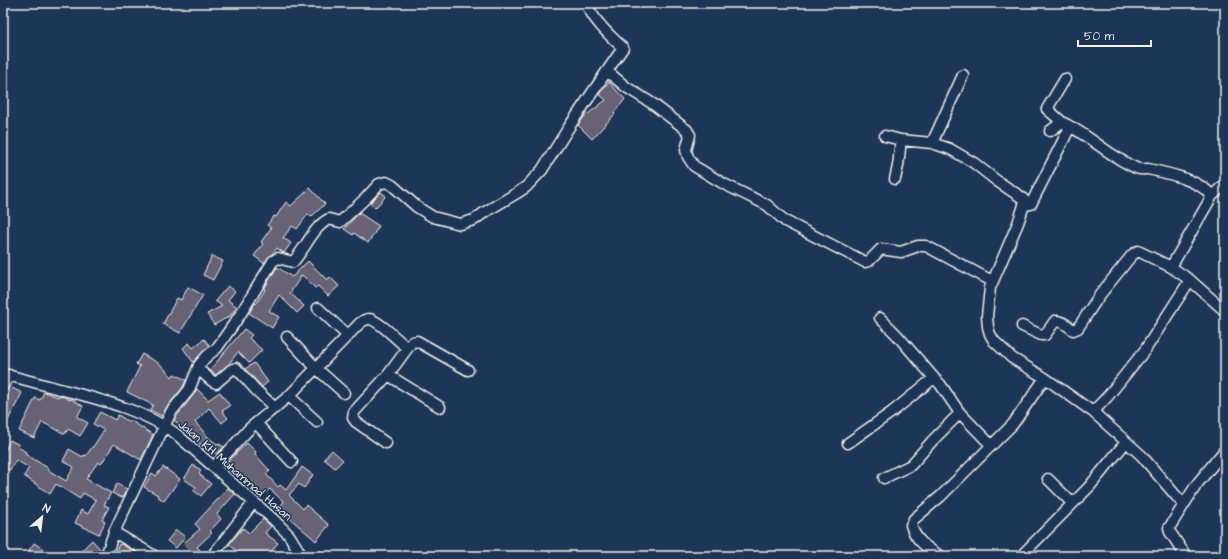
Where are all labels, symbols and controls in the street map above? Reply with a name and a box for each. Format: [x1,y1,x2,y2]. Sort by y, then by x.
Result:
scale bar [1078,22,1151,48]
text: 50 m [1084,28,1115,45]
street label: Jalan KH Muhammad Hasan [174,416,295,525]
north arrow [22,497,62,537]
text: N [40,500,53,517]

